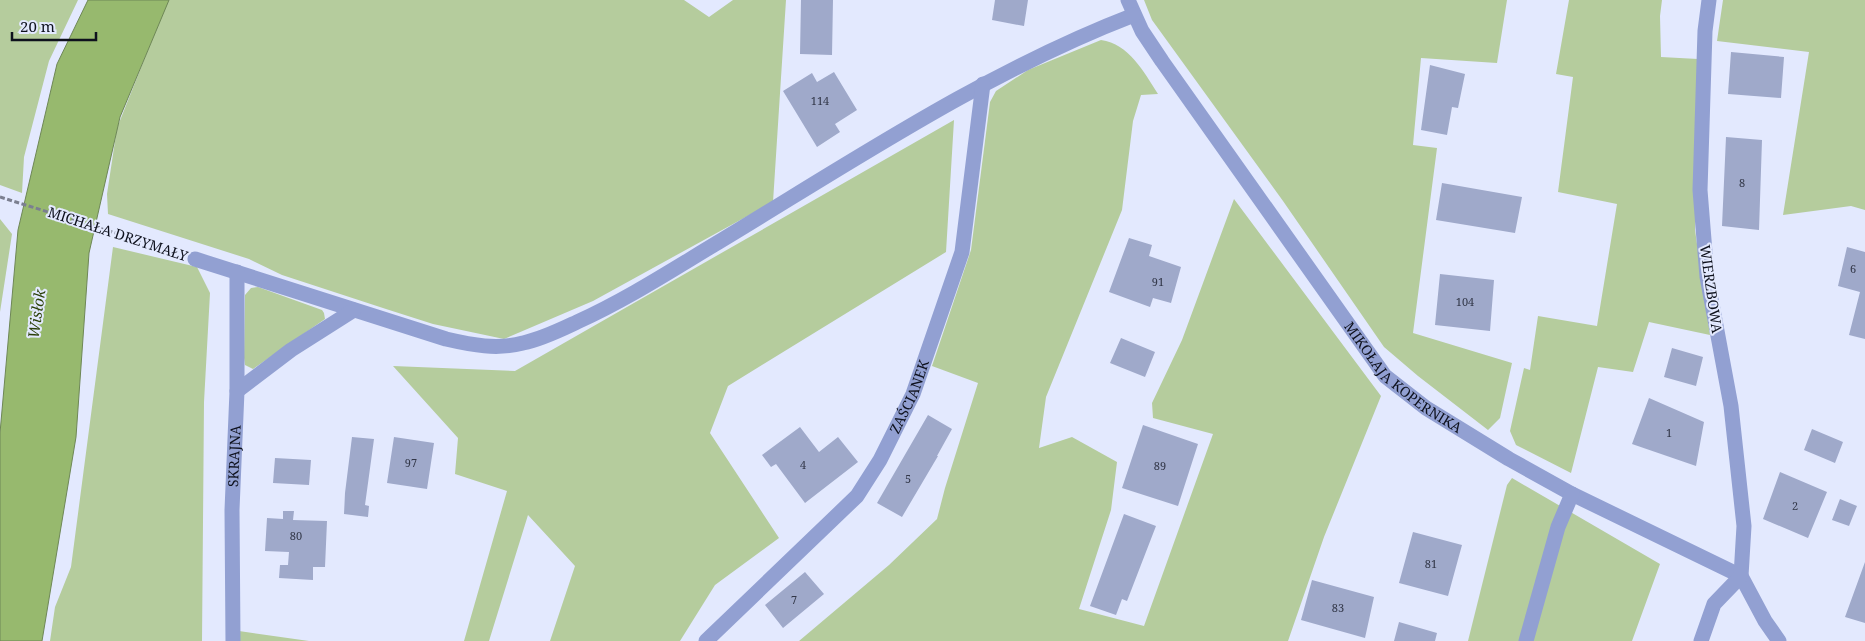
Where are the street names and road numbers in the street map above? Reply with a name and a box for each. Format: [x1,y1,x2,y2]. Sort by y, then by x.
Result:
street label: MICHAŁA DRZYMAŁY [46,202,191,265]
street label: WIERZBOWA [1696,244,1727,334]
street label: MIKOŁAJA KOPERNIKA [1340,318,1466,437]
street label: ZAŚCIANEK [885,357,933,437]
street label: SKRAJNA [223,425,245,487]

